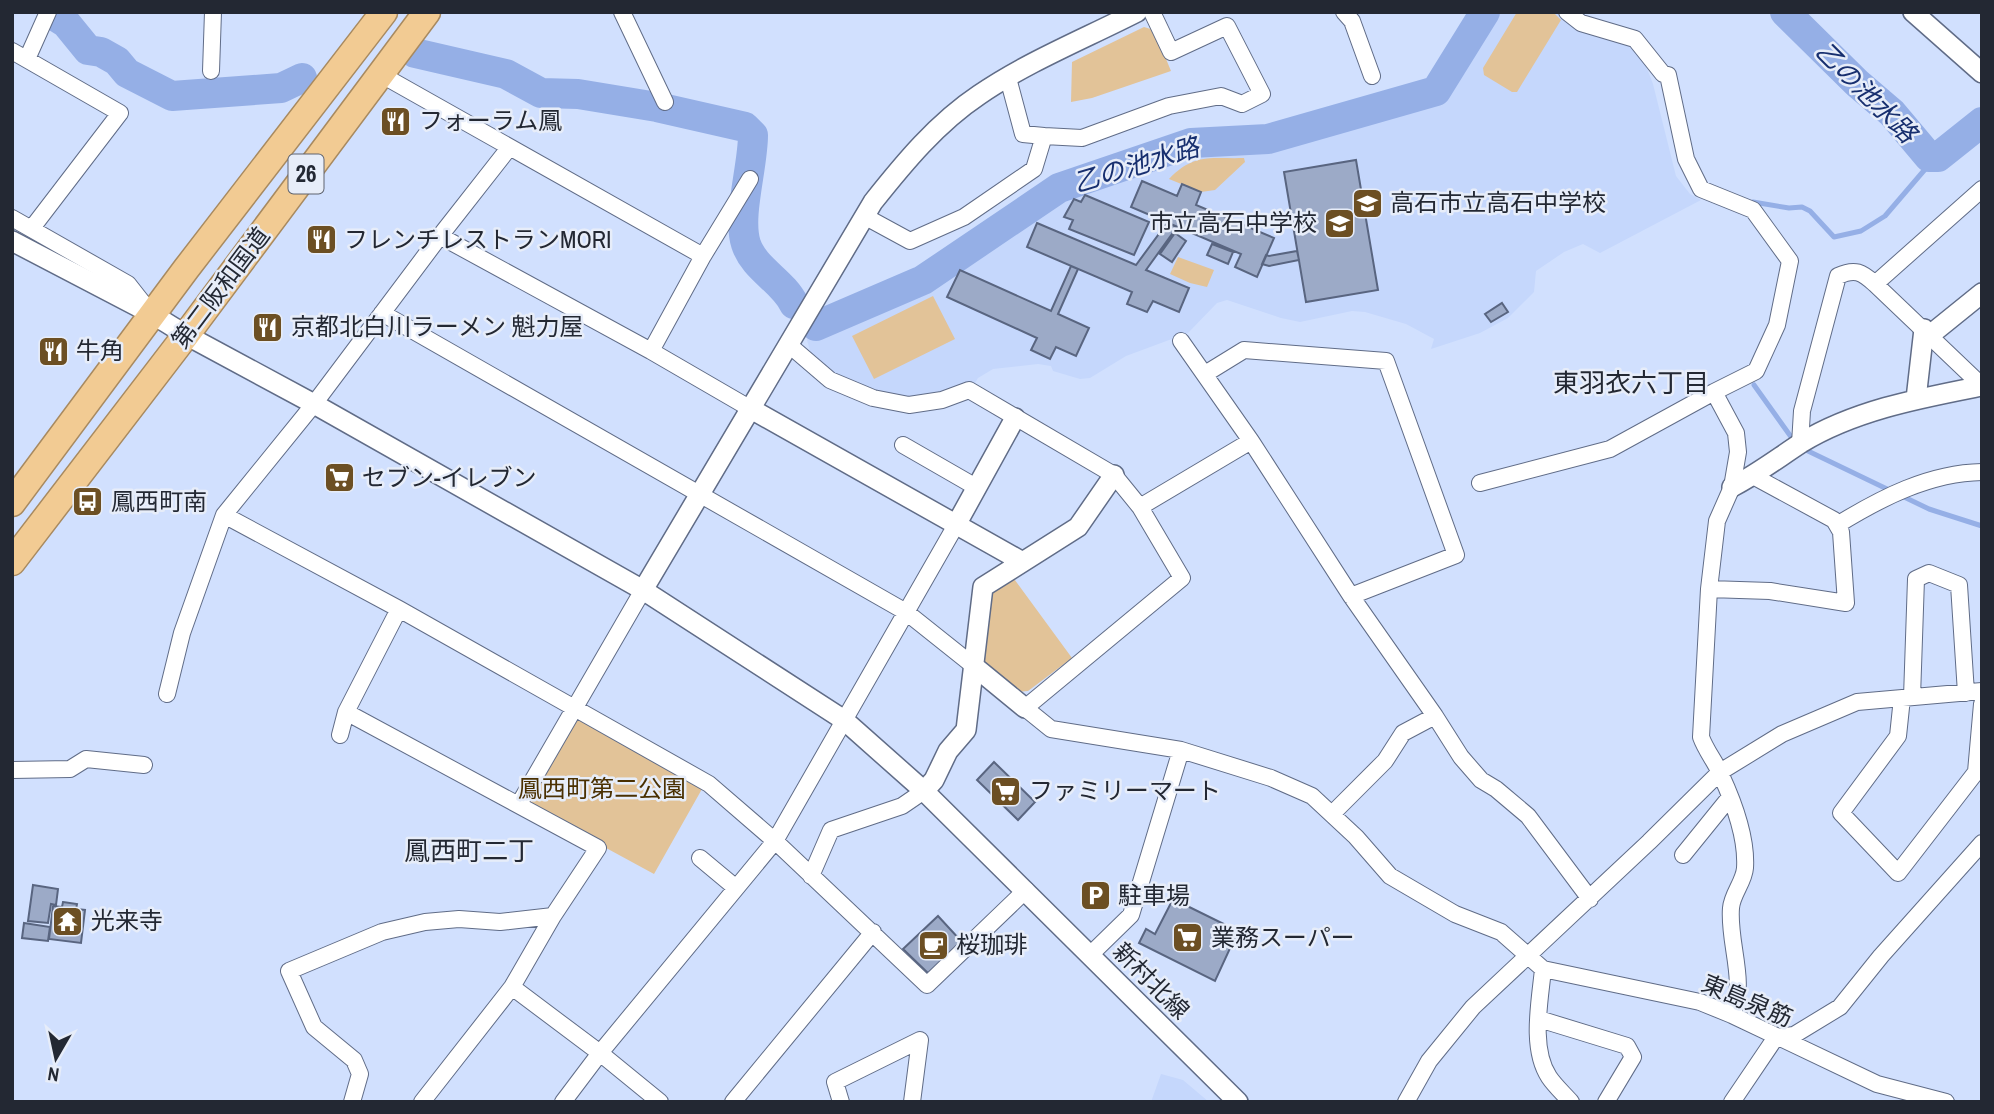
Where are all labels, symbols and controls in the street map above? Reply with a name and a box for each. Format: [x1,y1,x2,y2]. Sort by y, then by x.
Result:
water label: 乙の池水路 [1808,33,1926,151]
restaurant icon: フォーラム鳳 [379,104,413,138]
place label: フォーラム鳳 [419,104,562,136]
water label: 乙の池水路 [1069,128,1205,200]
road number: 26 [288,154,324,194]
school or university icon: 高石市立高石中学校 [1350,186,1384,220]
place label: 高石市立高石中学校 [1390,186,1606,218]
place label: 市立高石中学校 [1149,206,1317,238]
school or university icon: 市立高石中学校 [1323,206,1357,240]
street label: 第二阪和国道 [164,220,276,355]
restaurant icon: フレンチレストランMORI [304,223,338,257]
place label: フレンチレストランMORI [344,223,611,255]
restaurant icon: 京都北白川ラーメン 魁力屋 [251,310,285,344]
place label: 京都北白川ラーメン 魁力屋 [291,310,584,342]
restaurant icon: 牛角 [36,334,70,368]
place label: 牛角 [76,334,124,366]
district label: 東羽衣六丁目 [1553,365,1709,400]
supermarket icon: セブン-イレブン [322,461,356,495]
place label: セブン-イレブン [362,461,537,493]
bus stop icon: 鳳西町南 [71,485,105,519]
place label: 鳳西町南 [111,485,207,517]
park label: 鳳西町第二公園 [518,772,686,804]
supermarket icon: ファミリーマート [989,774,1023,808]
place label: ファミリーマート [1029,774,1221,806]
district label: 鳳西町二丁 [404,833,534,868]
parking icon: 駐車場 [1078,879,1112,913]
place label: 駐車場 [1118,879,1190,911]
temple icon: 光来寺 [51,904,85,938]
place label: 光来寺 [91,904,163,936]
supermarket icon: 業務スーパー [1171,921,1205,955]
place label: 業務スーパー [1211,921,1355,953]
cafe icon: 桜珈琲 [916,928,950,962]
place label: 桜珈琲 [956,928,1028,960]
street label: 新村北線 [1106,935,1197,1026]
street label: 東島泉筋 [1697,967,1798,1034]
north arrow [21,1023,91,1093]
text: N [46,1061,61,1089]

